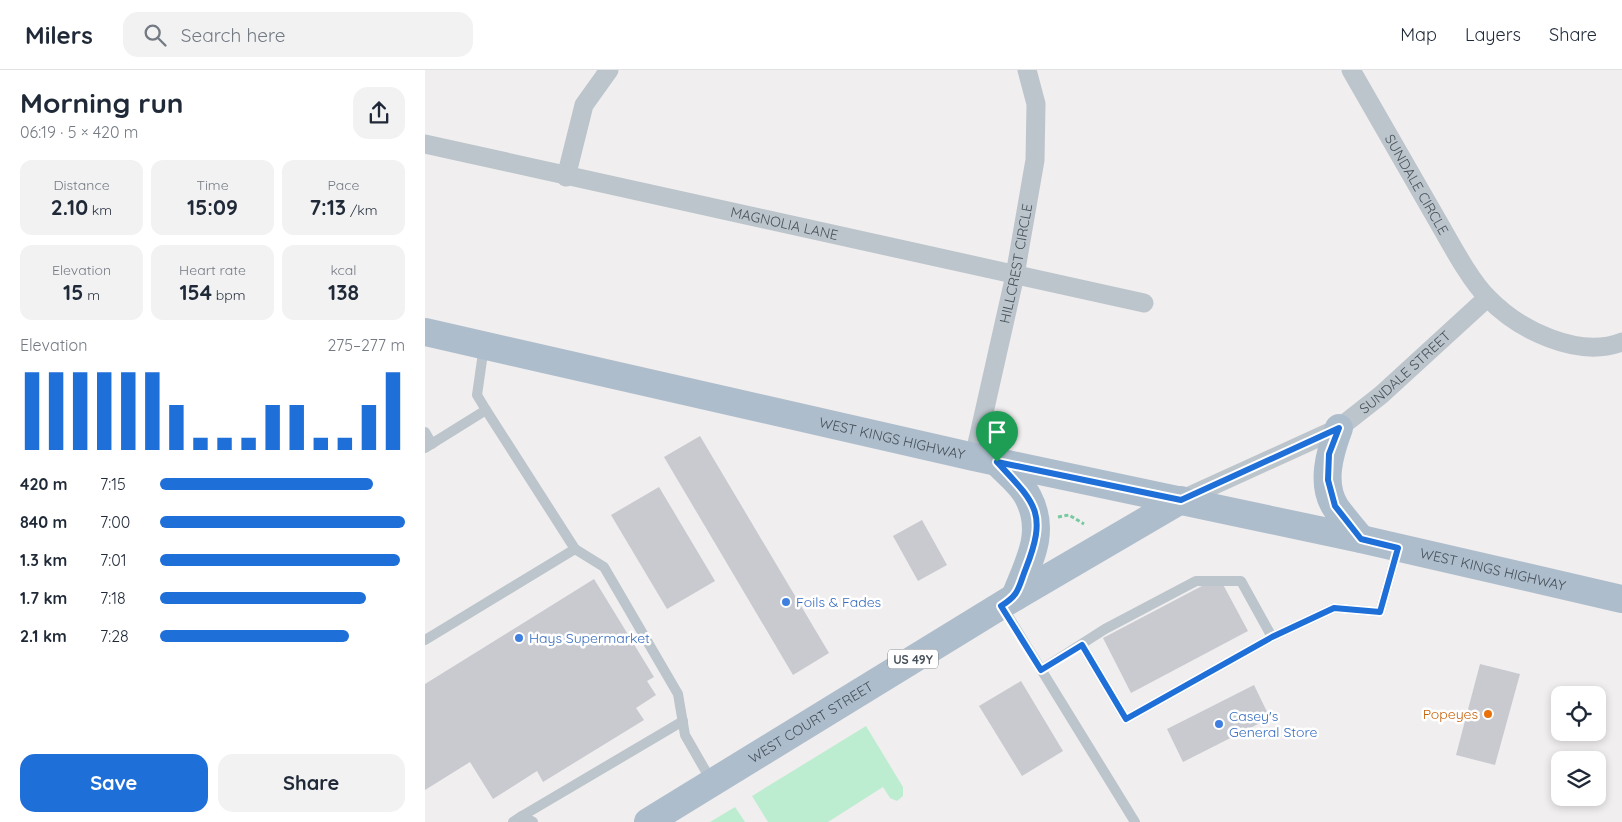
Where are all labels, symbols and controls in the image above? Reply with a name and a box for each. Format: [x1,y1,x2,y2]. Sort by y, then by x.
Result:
search box [123,12,473,57]
text: Milers [25,20,93,50]
icon: search [141,21,169,49]
text: Search here [181,23,286,47]
text: Map [1400,23,1437,46]
text: Layers [1465,23,1521,46]
text: Share [1549,23,1597,46]
text: Morning run [20,85,184,120]
button: share [353,87,405,139]
text: 06:19 · 5 × 420 m [20,122,138,142]
street label: SUNDALE CIRCLE [1381,131,1453,238]
text: Distance [53,176,110,194]
text: Time [196,176,229,194]
text: Pace [328,176,359,194]
text: 2.10 [51,194,88,220]
text: 15:09 [187,194,238,220]
text: 7:13 [309,194,346,220]
text: km [88,201,112,219]
text: /km [346,201,378,219]
street label: HILLCREST CIRCLE [995,202,1036,325]
street label: MAGNOLIA LANE [729,203,840,244]
text: Elevation [52,261,111,279]
text: Heart rate [179,261,246,279]
text: kcal [330,261,357,279]
text: 15 [63,279,83,305]
text: 154 [179,279,212,305]
text: 138 [328,279,359,305]
text: m [83,286,100,304]
text: bpm [212,286,246,304]
street label: SUNDALE STREET [1356,327,1454,418]
text: Elevation [20,335,87,355]
text: 275–277 m [327,335,405,355]
pin [976,411,1018,462]
street label: WEST KINGS HIGHWAY [817,413,967,464]
icon: arrive [983,418,1011,446]
text: 420 m [20,474,68,494]
text: 7:15 [100,474,126,494]
text: 840 m [20,512,67,532]
text: 7:00 [100,512,130,532]
street label: WEST KINGS HIGHWAY [1418,544,1568,595]
text: 1.3 km [20,550,67,570]
text: 7:01 [100,550,127,570]
text: 1.7 km [20,588,67,608]
text: 7:18 [100,588,126,608]
place label: Foils & Fades [796,593,881,611]
marker: Foils & Fades [780,596,792,608]
text: 2.1 km [20,626,67,646]
text: 7:28 [100,626,129,646]
place label: Hays Supermarket [529,629,650,647]
marker: Hays Supermarket [513,632,525,644]
road number: US 49Y [888,650,938,668]
street label: WEST COURT STREET [745,677,877,767]
map controls [1551,686,1606,806]
button: locate [1551,686,1606,741]
place label: Popeyes [1423,705,1478,723]
place label: Casey's General Store [1229,707,1317,741]
marker: Popeyes [1482,708,1494,720]
marker: Casey's General Store [1213,718,1225,730]
button: layers [1551,751,1606,806]
button: Save [20,754,208,812]
button: Share [218,754,405,812]

